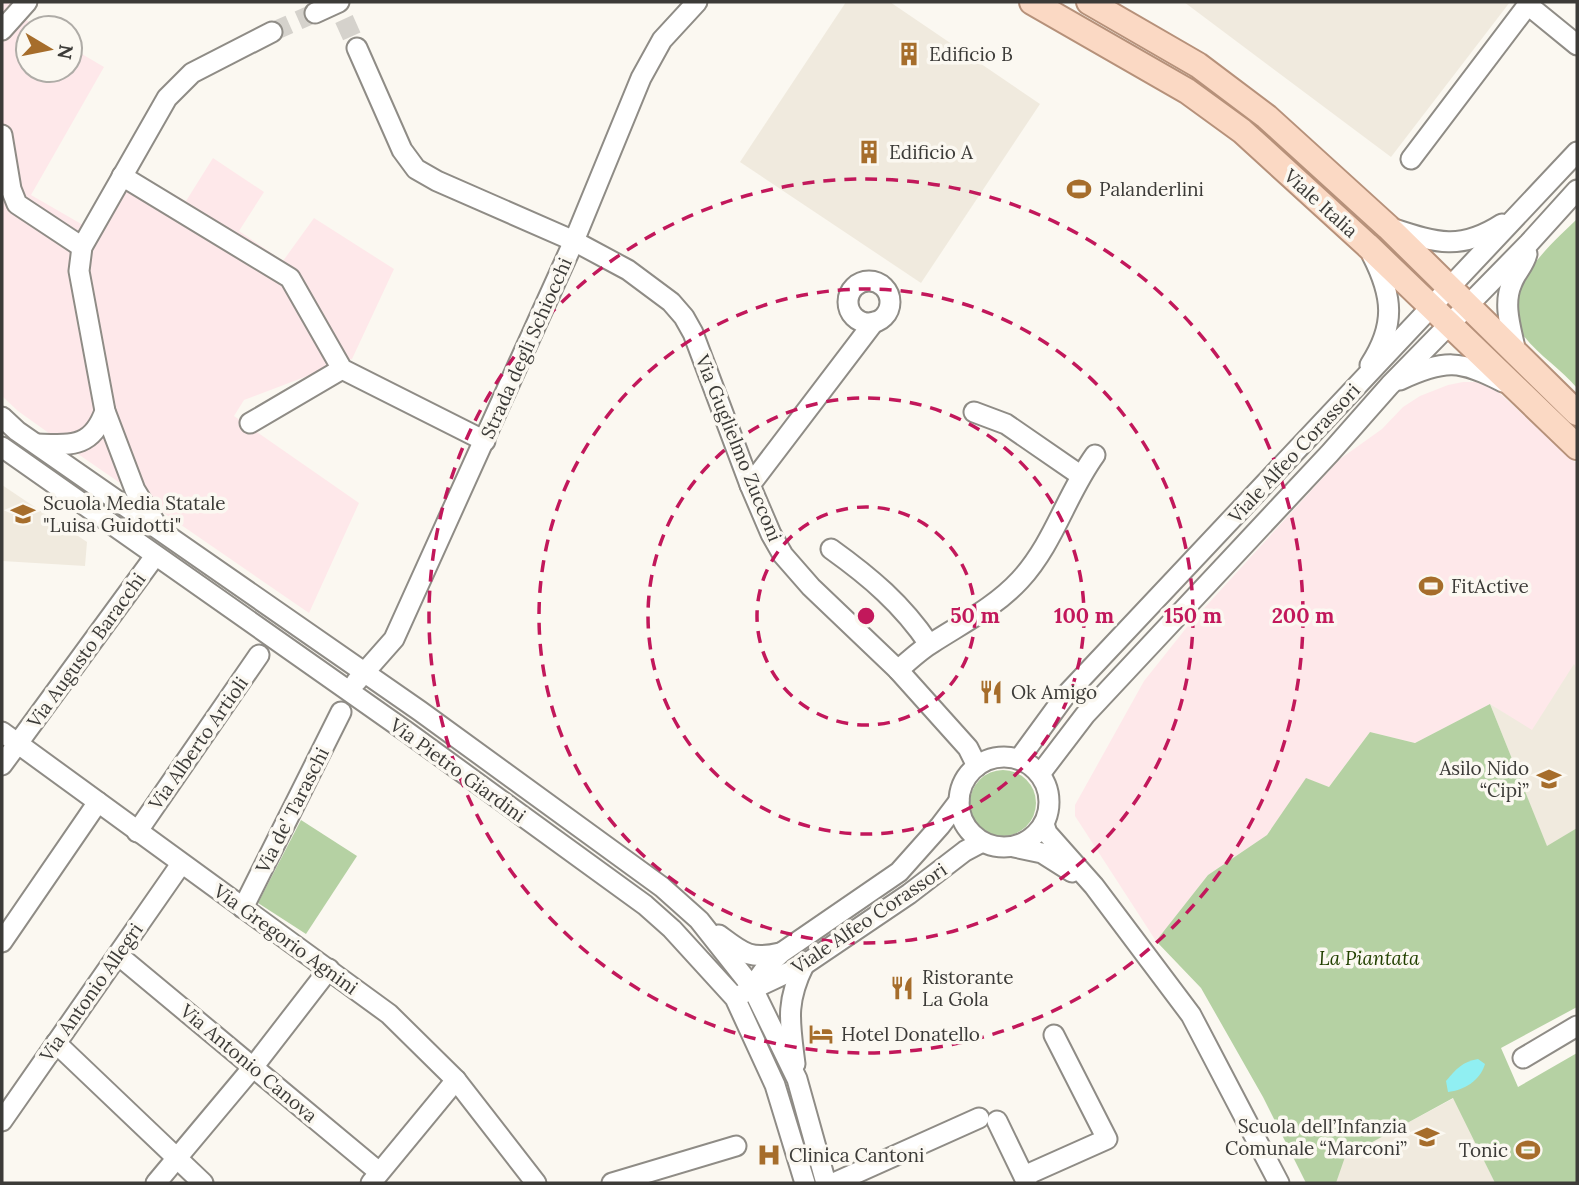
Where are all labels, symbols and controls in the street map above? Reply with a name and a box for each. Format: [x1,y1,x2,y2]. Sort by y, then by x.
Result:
north arrow [14,14,84,84]
building icon: Edificio B [895,40,923,68]
place label: Edificio B [929,42,1013,66]
text: N [53,43,79,62]
building icon: Edificio A [855,138,883,166]
place label: Edificio A [889,140,974,164]
street label: Viale Italia [1278,163,1363,243]
sports icon: Palanderlini [1065,175,1093,203]
place label: Palanderlini [1099,177,1204,201]
street label: Strada degli Schiocchi [475,254,577,442]
street label: Via Guglielmo Zucconi [690,350,787,545]
street label: Viale Alfeo Corassori [1222,378,1365,528]
place label: Scuola Media Statale "Luisa Guidotti" [43,491,226,537]
school or university icon: Scuola Media Statale "Luisa Guidotti" [9,500,37,528]
street label: Via Augusto Baracchi [21,568,150,733]
sports icon: FitActive [1417,572,1445,600]
place label: FitActive [1451,574,1529,598]
text: 50 m [950,602,1000,629]
text: 100 m [1054,602,1114,629]
text: 150 m [1164,602,1222,629]
text: 200 m [1272,602,1334,629]
centre of rings [854,604,878,628]
street label: Via Alberto Artioli [143,672,253,815]
restaurant icon: Ok Amigo [977,678,1005,706]
place label: Ok Amigo [1011,680,1097,704]
street label: Via Pietro Giardini [385,712,531,827]
street label: Via de' Taraschi [250,743,334,878]
place label: Asilo Nido “Cipì” [1438,756,1529,802]
school or university icon: Asilo Nido “Cipì” [1535,765,1563,793]
street label: Viale Alfeo Corassori [786,857,951,979]
street label: Via Gregorio Agnini [208,878,363,999]
street label: Via Antonio Allegri [34,918,148,1067]
park label: La Piantata [1319,946,1420,970]
place label: Ristorante La Gola [922,965,1013,1011]
restaurant icon: Ristorante La Gola [888,974,916,1002]
street label: Via Antonio Canova [175,998,323,1128]
hotel icon: Hotel Donatello [807,1020,835,1048]
place label: Hotel Donatello [841,1022,980,1046]
place label: Scuola dell’Infanzia Comunale “Marconi” [1225,1114,1407,1160]
school or university icon: Scuola dell’Infanzia Comunale “Marconi” [1413,1123,1441,1151]
sports icon: Tonic [1514,1136,1542,1164]
place label: Tonic [1459,1138,1508,1162]
hospital icon: Clinica Cantoni [755,1141,783,1169]
place label: Clinica Cantoni [789,1143,924,1167]

